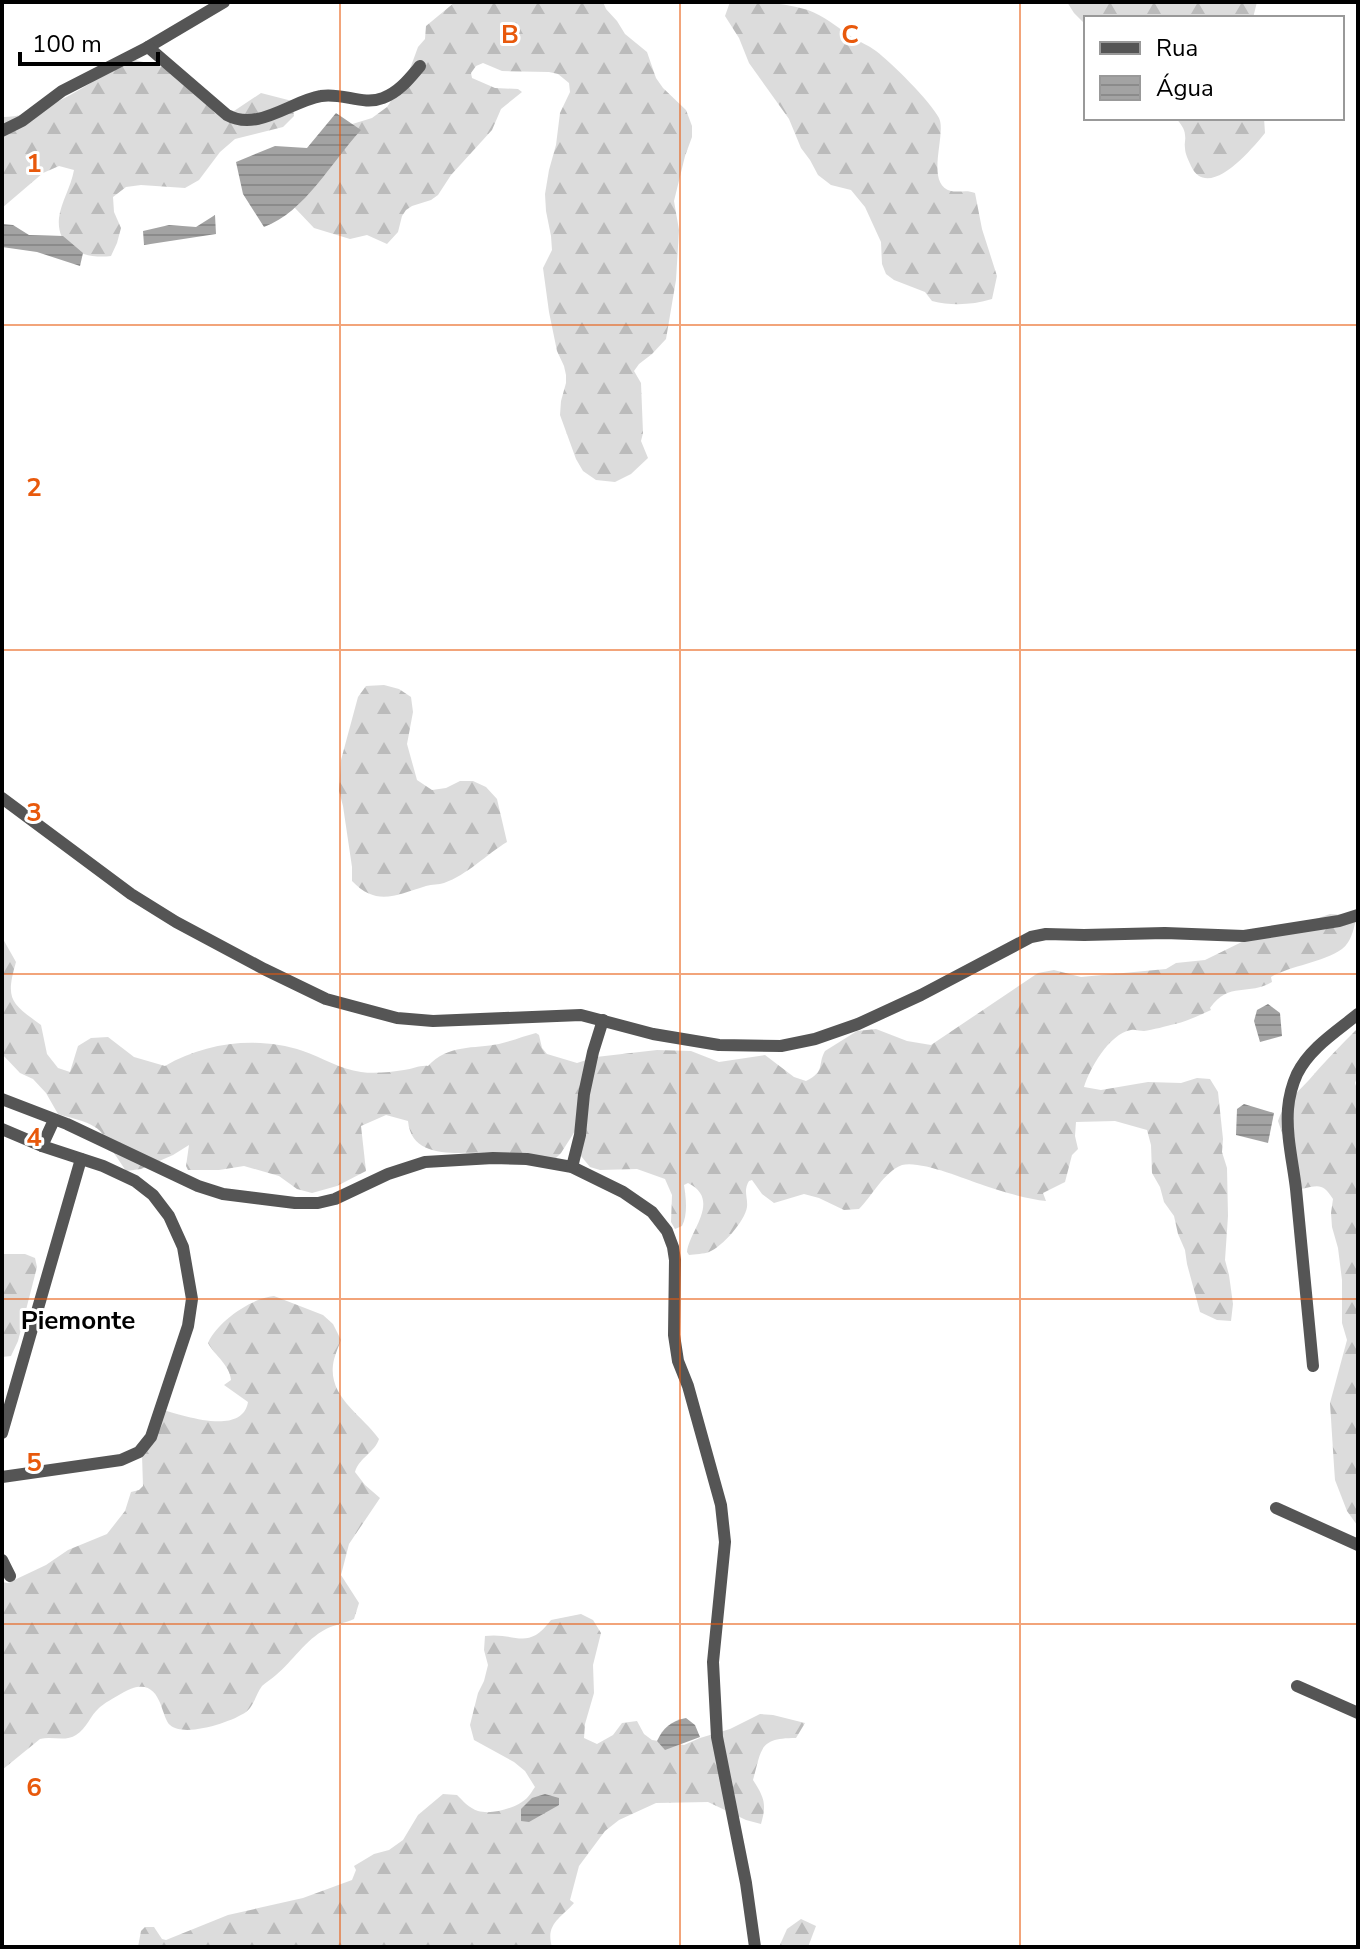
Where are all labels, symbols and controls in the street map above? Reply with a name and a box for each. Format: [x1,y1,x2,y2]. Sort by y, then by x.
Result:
scale bar [20,16,158,66]
legend [1084,16,1344,120]
text: B [501,17,519,52]
text: C [841,17,859,52]
text: 100 m [32,28,102,60]
text: Rua [1156,32,1198,64]
text: Água [1156,72,1214,104]
text: 1 [26,146,42,181]
text: 2 [26,470,42,505]
text: 3 [26,795,42,830]
text: 4 [26,1120,42,1155]
district label: Piemonte [21,1303,135,1338]
text: 5 [26,1445,42,1480]
text: 6 [26,1770,42,1805]

